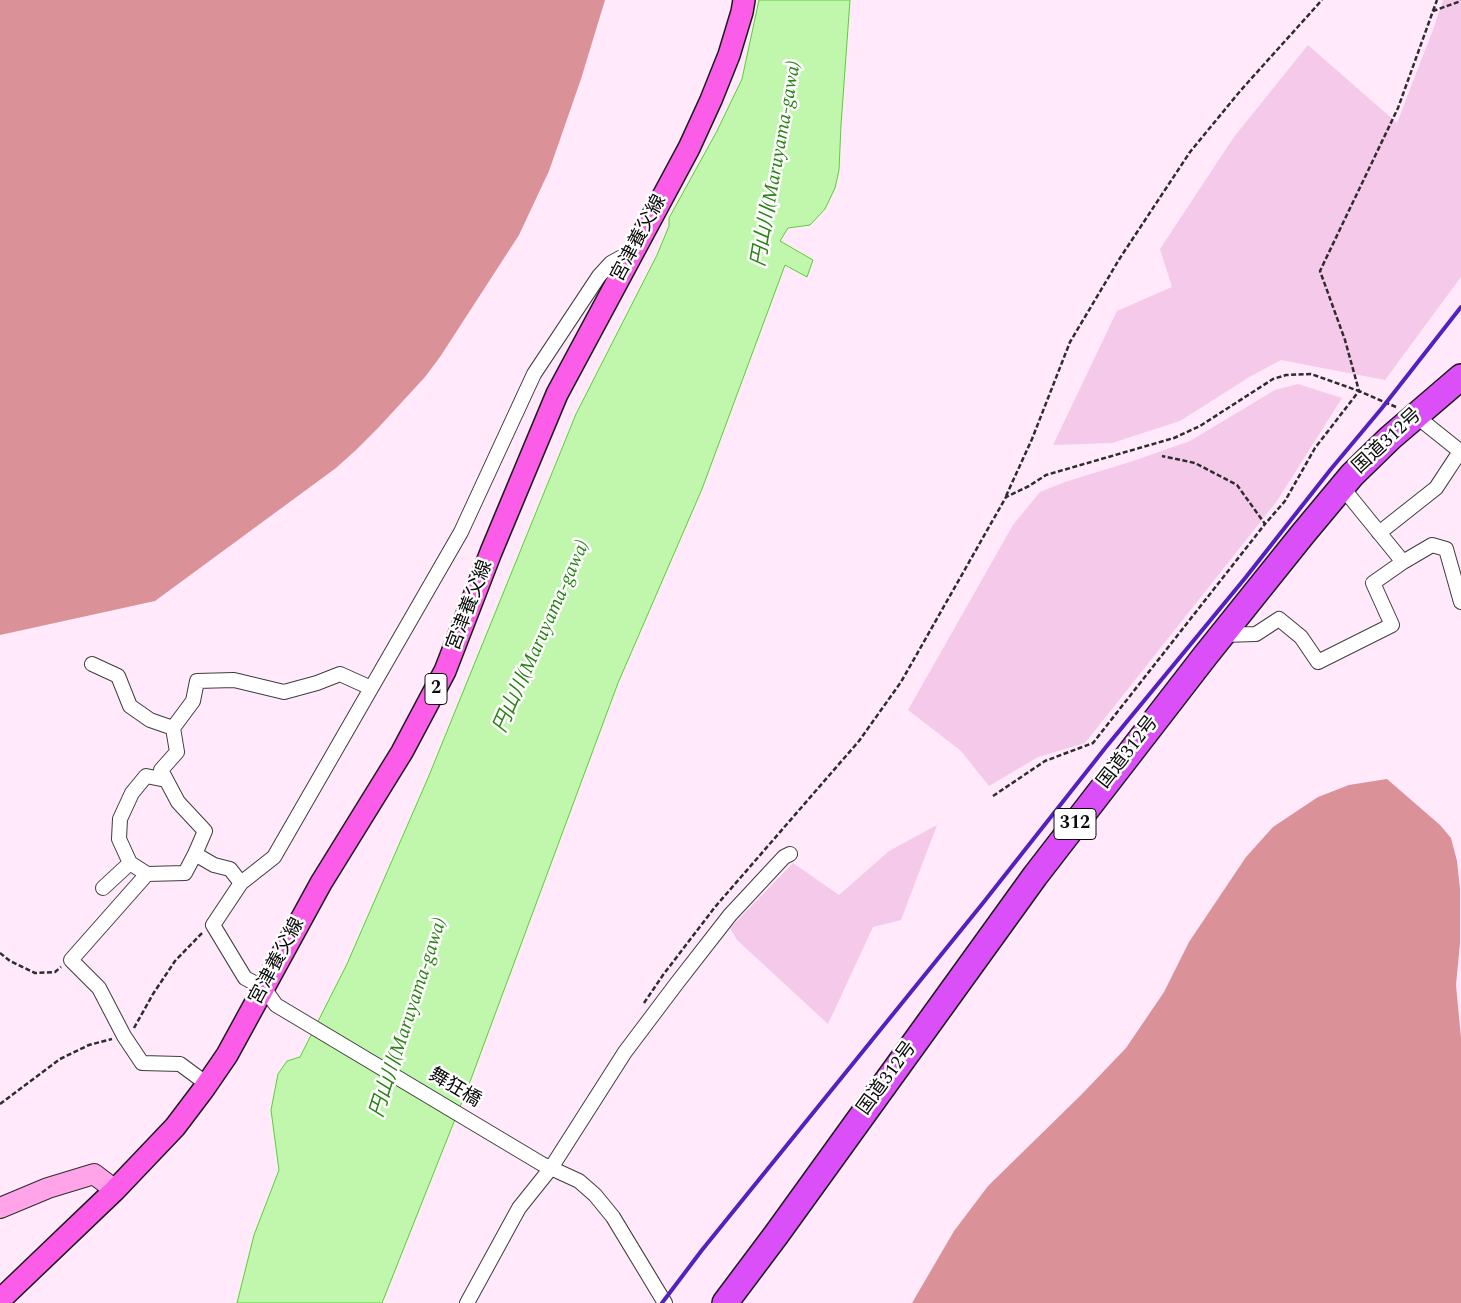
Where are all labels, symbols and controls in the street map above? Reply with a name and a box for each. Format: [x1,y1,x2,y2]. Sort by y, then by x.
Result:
water label: 円山川(Maruyama-gawa) [748,59,808,269]
street label: 宮津養父線 [608,192,672,286]
street label: 国道312号 [1349,405,1427,479]
water label: 円山川(Maruyama-gawa) [490,537,596,737]
street label: 宮津養父線 [443,558,499,654]
road number: 2 [425,674,447,704]
street label: 国道312号 [1094,712,1164,794]
road number: 312 [1054,809,1096,840]
street label: 宮津養父線 [246,915,310,1009]
water label: 円山川(Maruyama-gawa) [366,915,454,1121]
street label: 国道312号 [854,1038,922,1120]
street label: 舞狂橋 [424,1065,484,1113]

